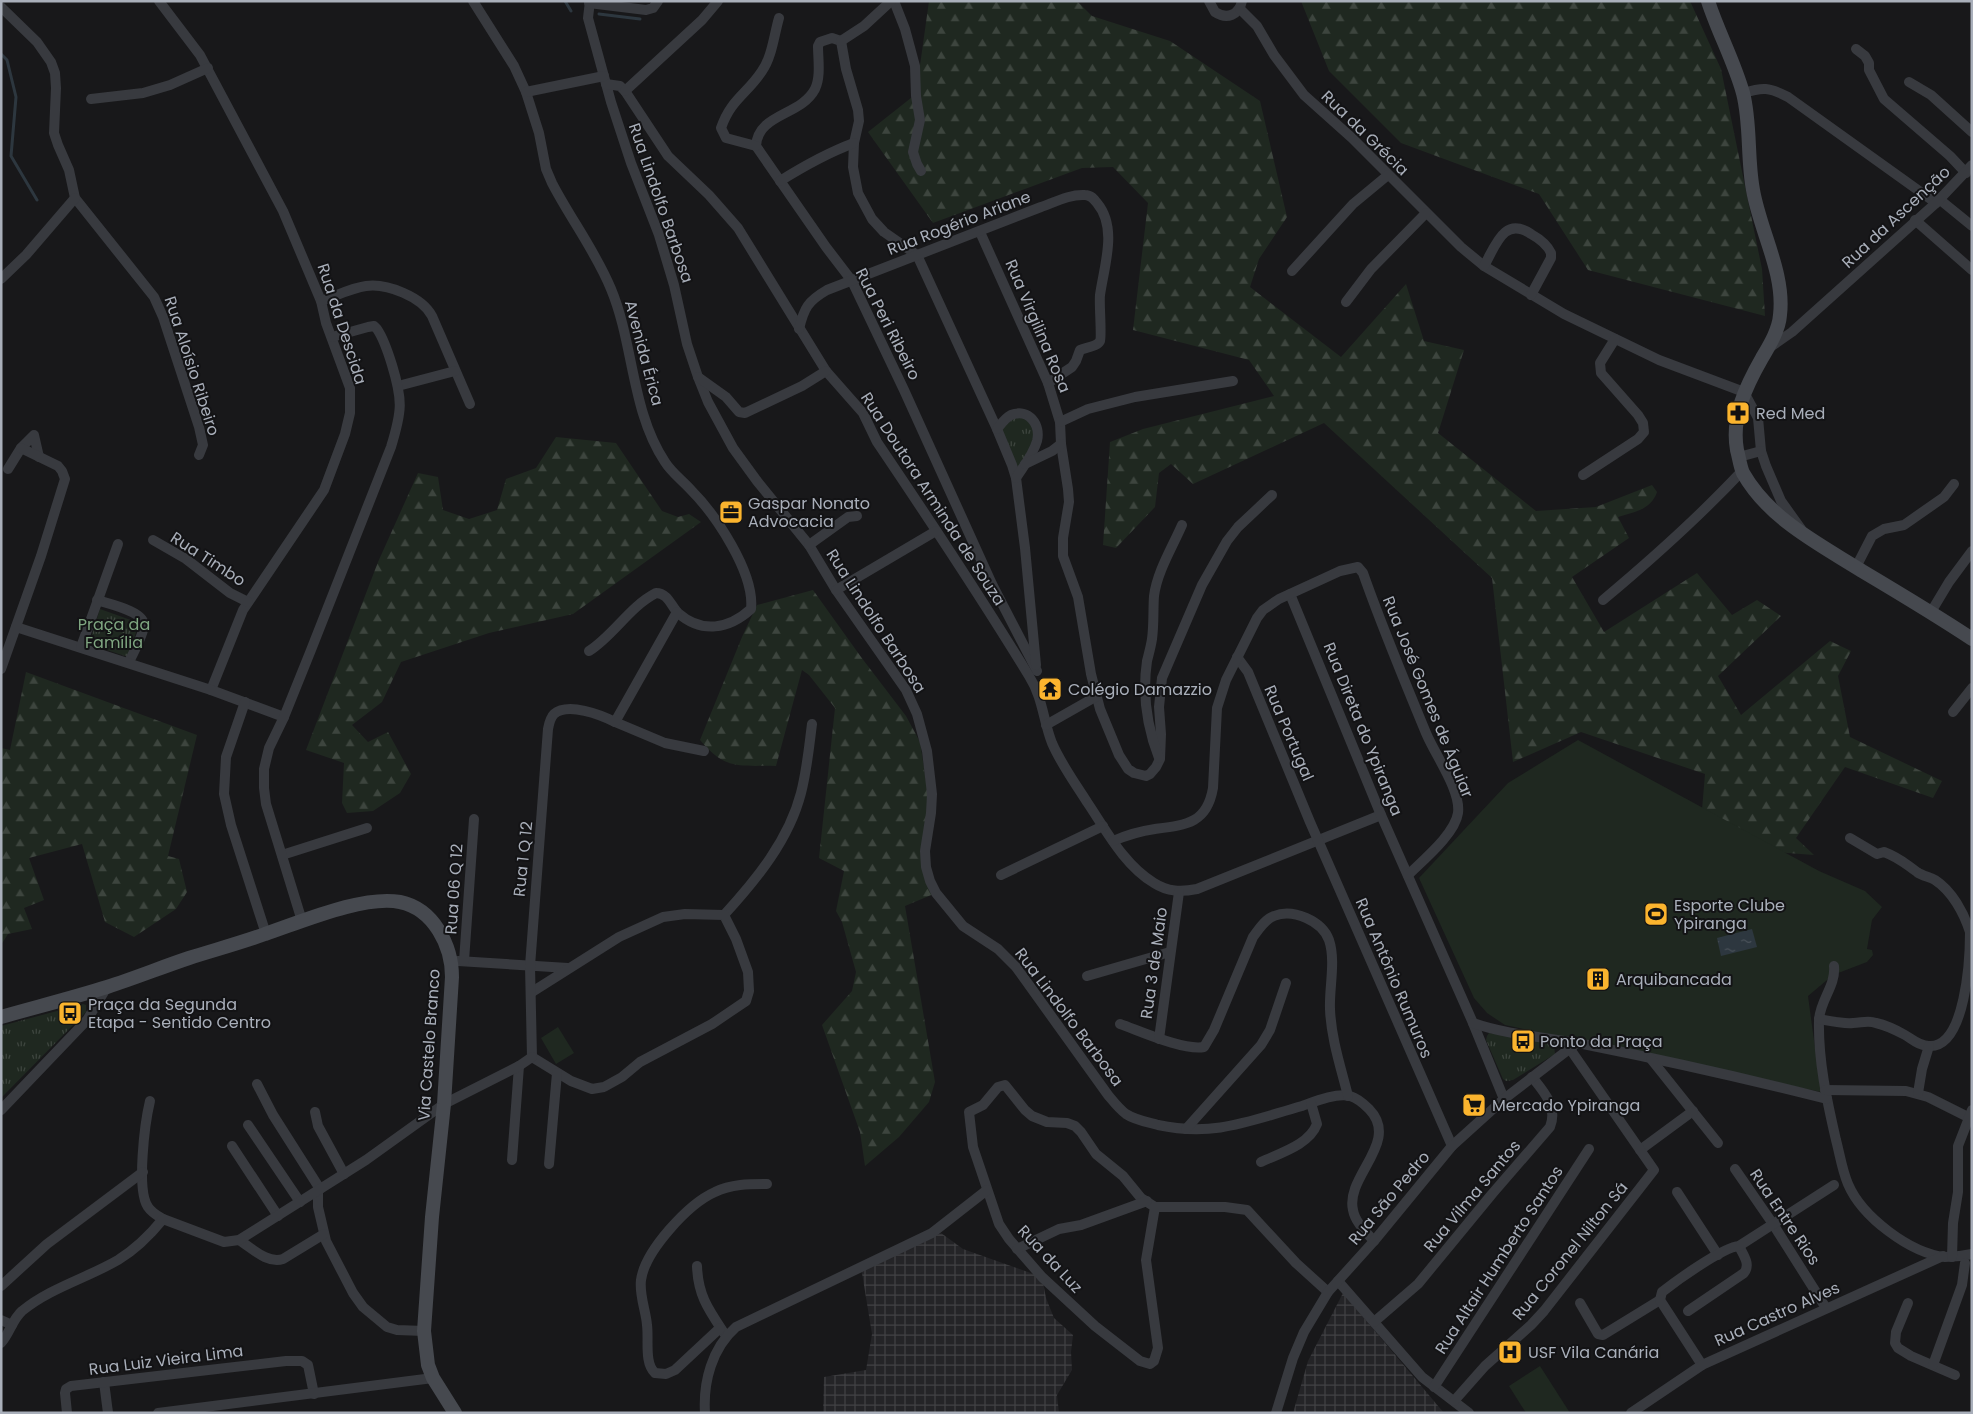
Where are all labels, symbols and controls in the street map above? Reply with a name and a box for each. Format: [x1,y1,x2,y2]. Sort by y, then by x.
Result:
street label: Rua da Grécia [1316,85,1414,181]
street label: Rua Lindolfo Barbosa [623,120,699,286]
street label: Rua da Ascenção [1837,161,1955,273]
street label: Rua Rogério Ariane [884,185,1034,261]
street label: Rua Virgilina Rosa [1000,256,1076,396]
street label: Rua da Descida [312,261,372,387]
street label: Rua Peri Ribeiro [850,264,926,384]
street label: Rua Aloísio Ribeiro [159,293,225,439]
street label: Avenida Érica [619,298,669,408]
street label: Rua Doutora Arminda de Souza [855,388,1011,610]
pharmacy icon: Red Med [1725,400,1751,426]
place label: Red Med [1756,402,1825,425]
place label: Gaspar Nonato Advocacia [748,492,870,533]
office icon: Gaspar Nonato Advocacia [718,499,744,525]
street label: Rua Timbo [166,526,250,592]
street label: Rua Lindolfo Barbosa [821,544,931,698]
street label: Rua José Gomes de Águiar [1377,593,1479,801]
park label: Praça da Família [78,613,150,654]
street label: Rua Direta do Ypiranga [1318,639,1408,819]
temple icon: Colégio Damazzio [1037,676,1063,702]
place label: Colégio Damazzio [1068,678,1212,701]
street label: Rua Portugal [1258,681,1320,785]
street label: Rua 1 Q 12 [508,820,538,898]
street label: Rua 06 Q 12 [439,843,469,935]
street label: Rua Antônio Rumuros [1350,894,1438,1062]
place label: Esporte Clube Ypiranga [1674,894,1785,935]
sports icon: Esporte Clube Ypiranga [1643,901,1669,927]
street label: Rua 3 de Maio [1135,906,1173,1020]
street label: Rua Lindolfo Barbosa [1009,943,1129,1091]
building icon: Arquibancada [1585,966,1611,992]
street label: Via Castelo Branco [412,968,446,1122]
place label: Arquibancada [1616,968,1732,991]
place label: Praça da Segunda Etapa - Sentido Centro [88,993,271,1034]
bus stop icon: Praça da Segunda Etapa - Sentido Centro [57,1000,83,1026]
bus stop icon: Ponto da Praça [1510,1028,1536,1054]
place label: Ponto da Praça [1540,1030,1663,1053]
supermarket icon: Mercado Ypiranga [1461,1092,1487,1118]
place label: Mercado Ypiranga [1492,1094,1640,1117]
street label: Rua Vilma Santos [1418,1135,1526,1257]
street label: Rua São Pedro [1343,1146,1435,1250]
street label: Rua Altair Humberto Santos [1429,1161,1569,1359]
street label: Rua Entre Rios [1744,1164,1826,1270]
street label: Rua Coronel Nilton Sá [1507,1177,1633,1325]
street label: Rua da Luz [1012,1220,1088,1298]
street label: Rua Castro Alves [1711,1276,1843,1352]
street label: Rua Luiz Vieira Lima [87,1339,245,1381]
hospital icon: USF Vila Canária [1497,1339,1523,1365]
place label: USF Vila Canária [1528,1341,1659,1364]

